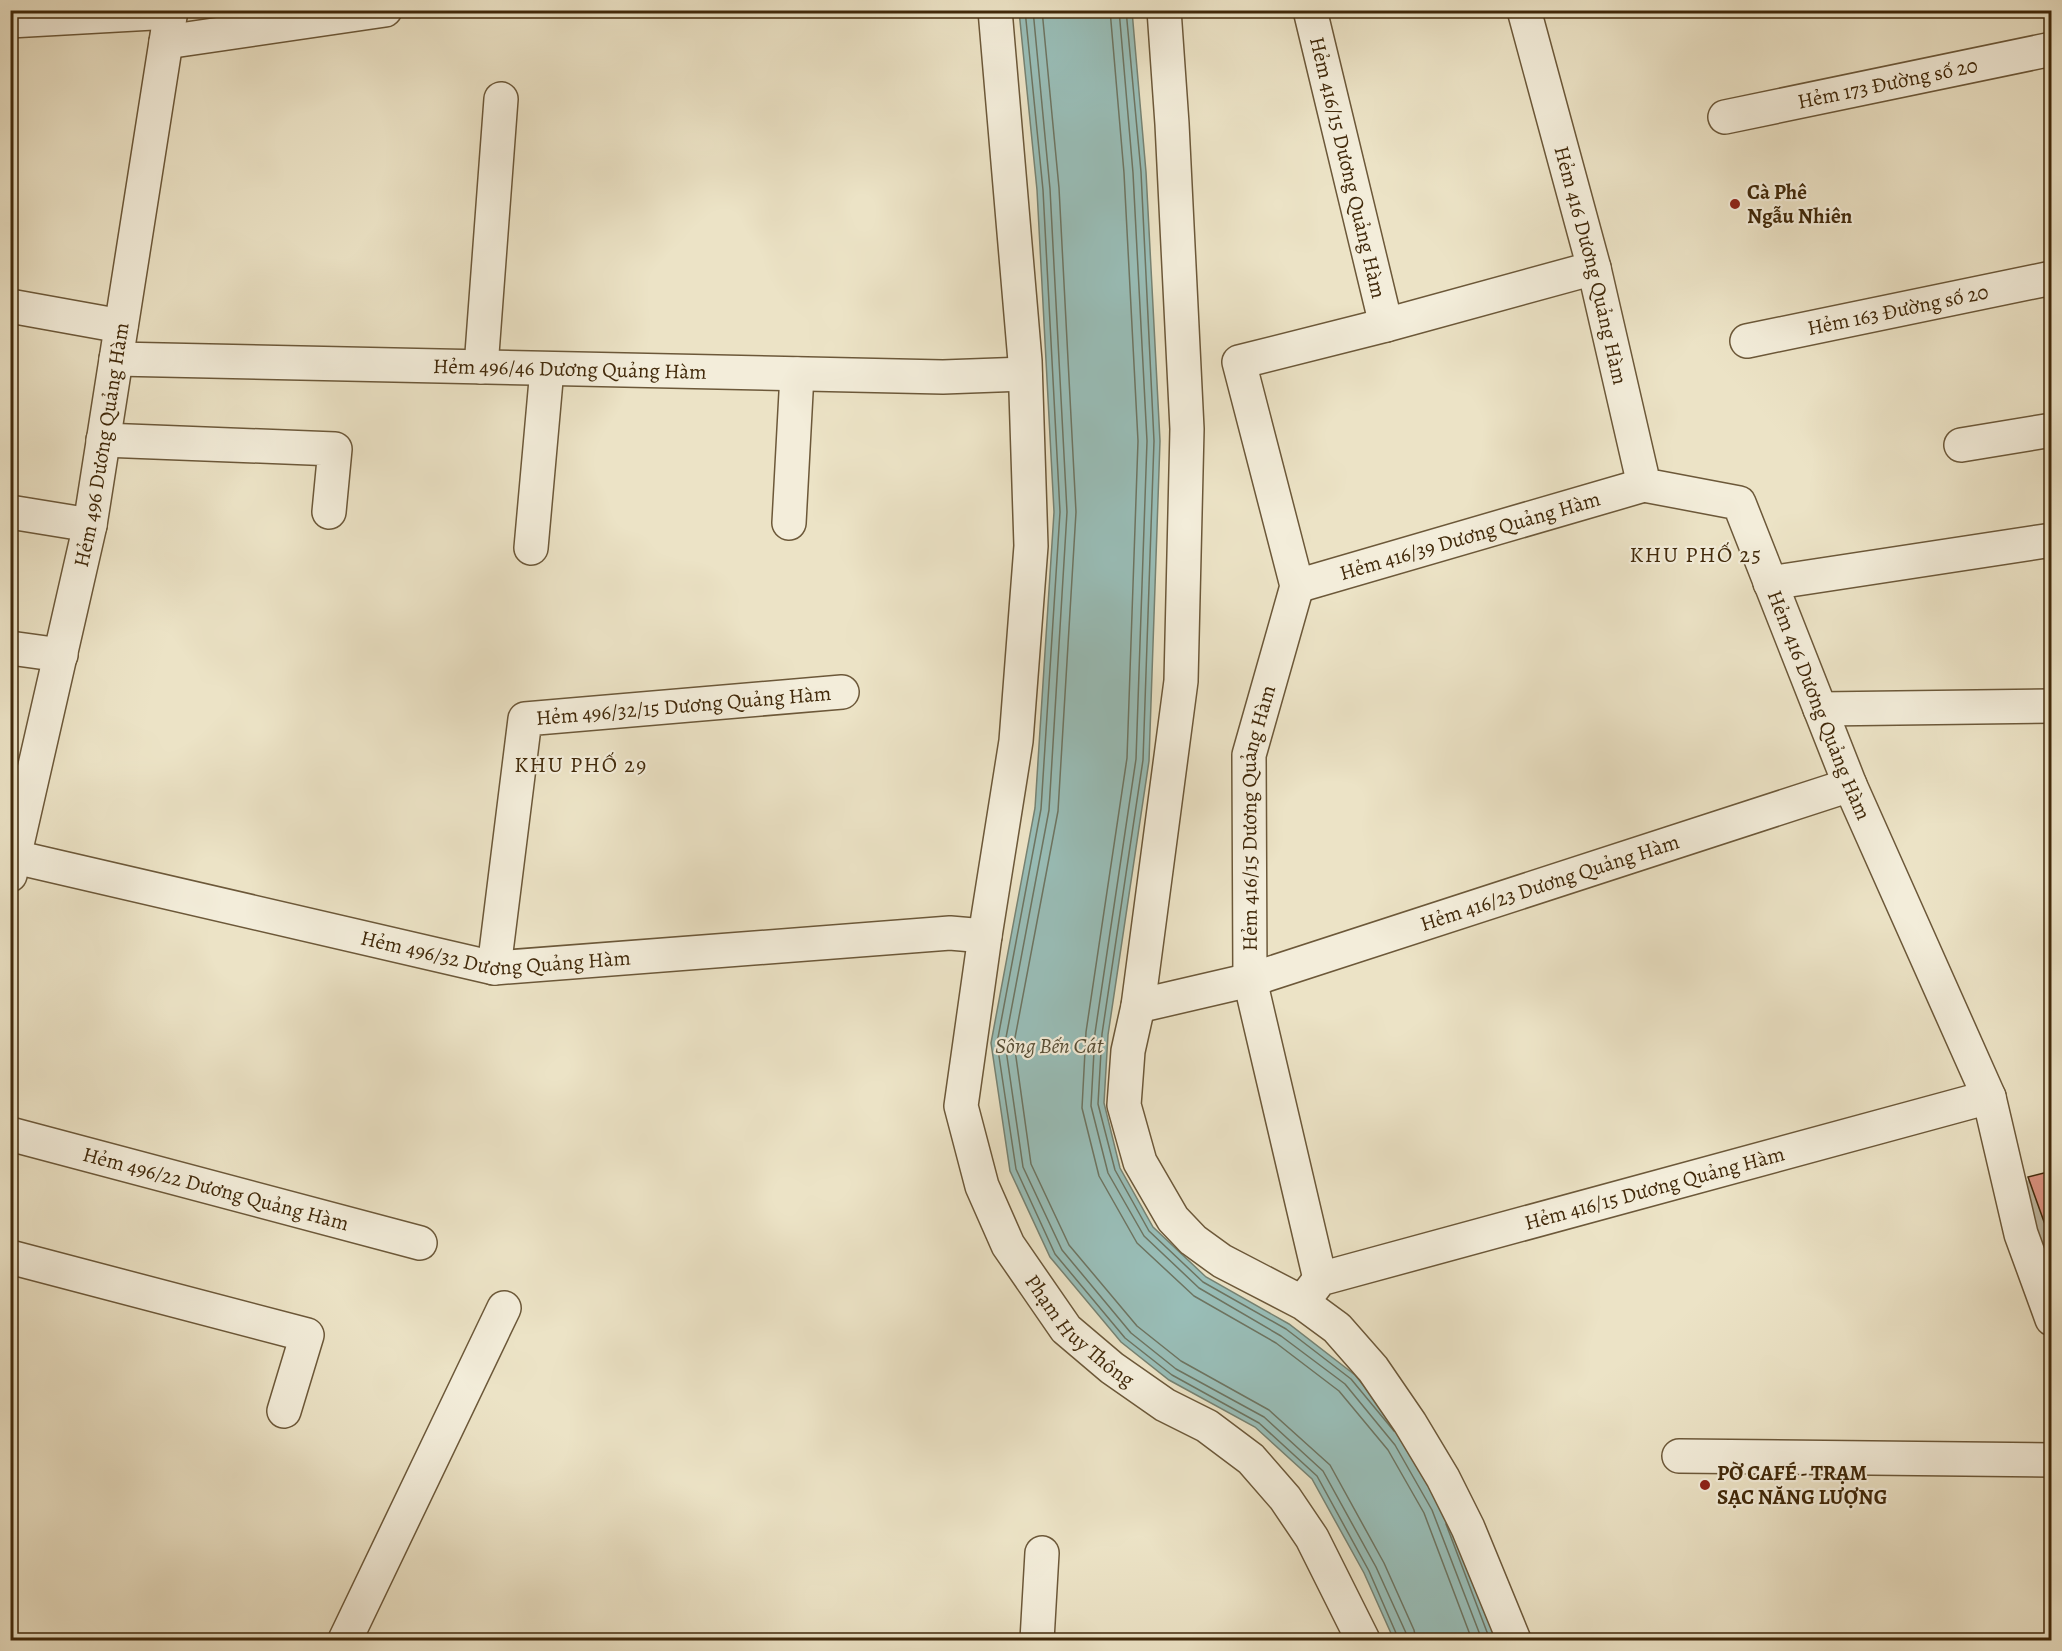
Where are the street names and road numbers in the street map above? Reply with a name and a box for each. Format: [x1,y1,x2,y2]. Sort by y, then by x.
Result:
street label: Hẻm 416/15 Dương Quảng Hàm [1303,34,1393,301]
street label: Hẻm 173 Đường số 20 [1795,51,1980,116]
street label: Hẻm 416 Dương Quảng Hàm [1548,143,1634,387]
street label: Hẻm 163 Đường số 20 [1805,277,1991,342]
street label: Hẻm 496 Dương Quảng Hàm [67,321,136,570]
street label: Hẻm 496/46 Dương Quảng Hàm [433,352,707,386]
street label: Hẻm 416/39 Dương Quảng Hàm [1336,484,1604,587]
street label: Hẻm 416 Dương Quảng Hàm [1761,586,1878,824]
street label: Hẻm 496/32/15 Dương Quảng Hàm [535,679,832,732]
street label: Hẻm 416/15 Dương Quảng Hàm [1235,682,1282,951]
street label: Hẻm 416/23 Dương Quảng Hàm [1416,827,1683,938]
street label: Hẻm 496/32 Dương Quảng Hàm [358,924,632,982]
street label: Hẻm 416/15 Dương Quảng Hàm [1521,1139,1788,1237]
street label: Hẻm 496/22 Dương Quảng Hàm [80,1140,352,1238]
street label: Phạm Huy Thông [1018,1269,1140,1394]

